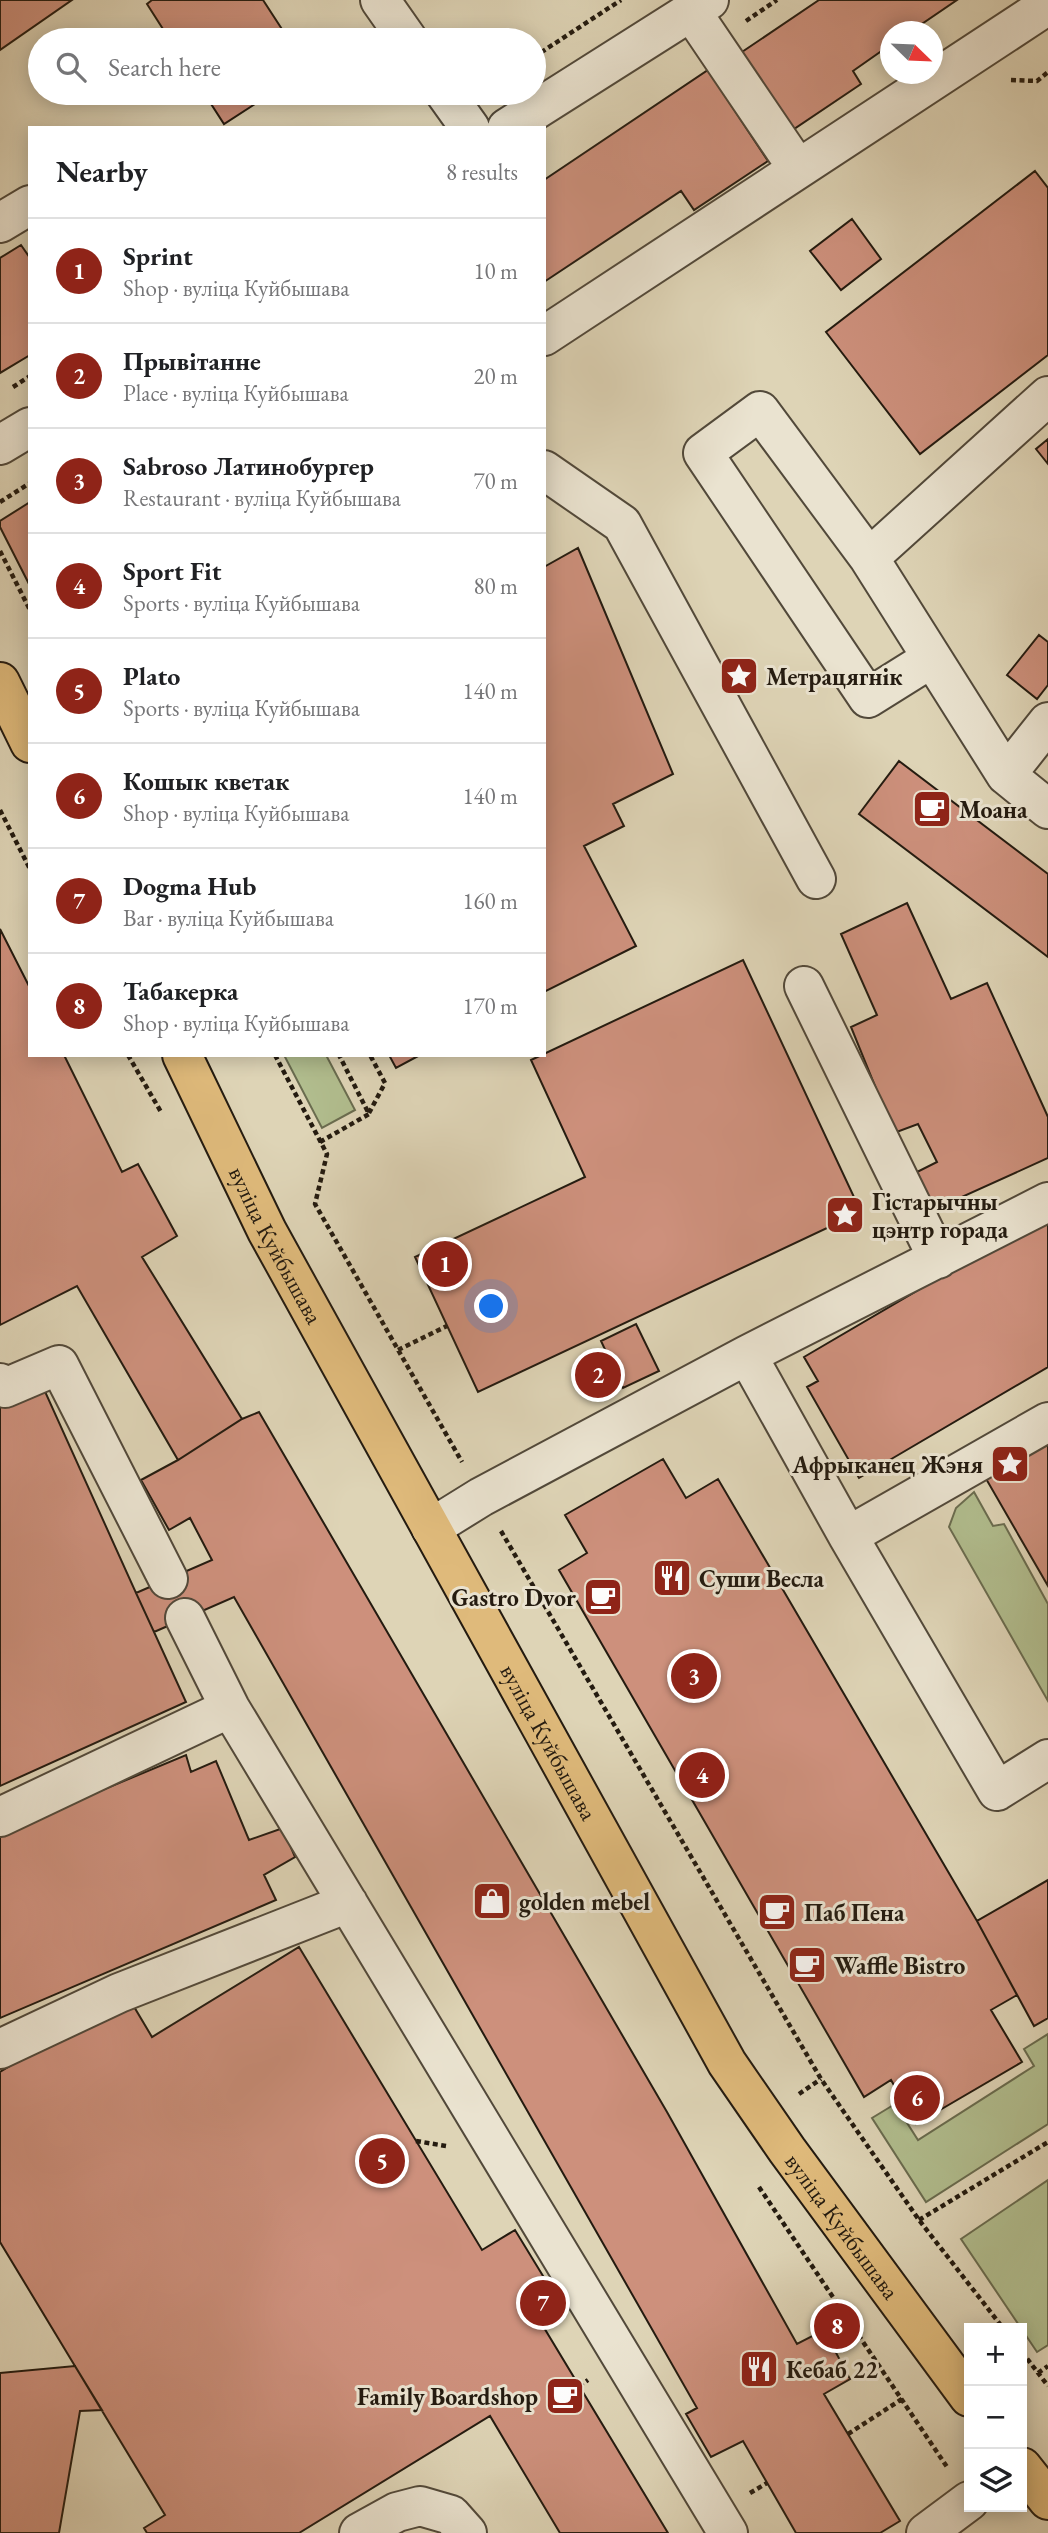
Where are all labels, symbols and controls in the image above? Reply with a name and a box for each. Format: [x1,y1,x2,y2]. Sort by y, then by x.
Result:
north arrow [880,21,943,84]
search box [28,28,546,105]
icon: search [52,48,90,86]
text: Search here [108,50,221,84]
text: Nearby [56,152,148,191]
text: 8 results [446,157,518,187]
text: Sprint [123,239,193,273]
text: 1 [73,256,85,286]
text: 10 m [473,256,518,286]
text: Shop · вуліца Куйбышава [123,273,349,303]
text: Прывітанне [123,344,261,378]
text: 2 [73,361,85,391]
text: 20 m [473,361,518,391]
text: Place · вуліца Куйбышава [123,378,349,408]
text: Sabroso Латинобургер [123,449,374,483]
text: 3 [73,466,85,496]
text: 70 m [473,466,518,496]
text: Restaurant · вуліца Куйбышава [123,483,401,513]
text: Sport Fit [123,554,222,588]
text: 4 [73,571,85,601]
text: 80 m [473,571,518,601]
text: Sports · вуліца Куйбышава [123,588,360,618]
place icon: Метрацягнік [718,655,760,697]
text: Plato [123,659,180,693]
place label: Метрацягнік [766,661,903,692]
text: 5 [73,676,85,706]
text: 140 m [462,676,518,706]
text: Sports · вуліца Куйбышава [123,693,360,723]
text: Кошык кветак [123,764,289,798]
text: 6 [73,781,85,811]
text: 140 m [462,781,518,811]
cafe icon: Моана [911,788,953,830]
place label: Моана [959,794,1028,825]
text: Shop · вуліца Куйбышава [123,798,349,828]
text: Dogma Hub [123,869,256,903]
text: 7 [73,886,85,916]
text: 160 m [462,886,518,916]
text: Bar · вуліца Куйбышава [123,903,334,933]
text: Табакерка [123,974,239,1008]
text: 8 [73,991,85,1021]
text: 170 m [462,991,518,1021]
text: Shop · вуліца Куйбышава [123,1008,349,1038]
street label: вуліца Куйбышава [222,1161,331,1329]
place label: Гістарычны цэнтр горада [872,1186,1009,1245]
place icon: Гістарычны цэнтр горада [824,1194,866,1236]
pin: 1 [422,1238,468,1290]
your location [474,1289,508,1323]
pin: 2 [575,1349,621,1401]
place icon: Афрыканец Жэня [989,1443,1031,1485]
place label: Афрыканец Жэня [791,1449,983,1480]
restaurant icon: Суши Весла [651,1557,693,1599]
place label: Суши Весла [699,1563,825,1595]
cafe icon: Gastro Dvor [582,1576,624,1618]
place label: Gastro Dvor [452,1582,576,1613]
pin: 3 [671,1650,717,1702]
street label: вуліца Куйбышава [494,1658,605,1826]
pin: 4 [679,1749,725,1801]
shop icon: golden mebel [471,1880,513,1922]
place label: golden mebel [519,1886,650,1918]
cafe icon: Паб Пена [756,1891,798,1933]
place label: Паб Пена [804,1897,905,1928]
cafe icon: Waffle Bistro [786,1944,828,1986]
place label: Waffle Bistro [834,1950,965,1981]
pin: 6 [894,2072,940,2124]
pin: 5 [359,2135,405,2187]
street label: вуліца Куйбышава [779,2147,907,2305]
pin: 7 [520,2277,566,2329]
pin: 8 [814,2300,860,2352]
map controls [964,2323,1027,2512]
button: + [964,2323,1027,2386]
restaurant icon: Кебаб 22 [738,2348,780,2390]
place label: Кебаб 22 [786,2354,878,2385]
cafe icon: Family Boardshop [544,2375,586,2417]
place label: Family Boardshop [357,2381,538,2413]
button: − [964,2386,1027,2449]
button: layers [964,2449,1027,2512]

